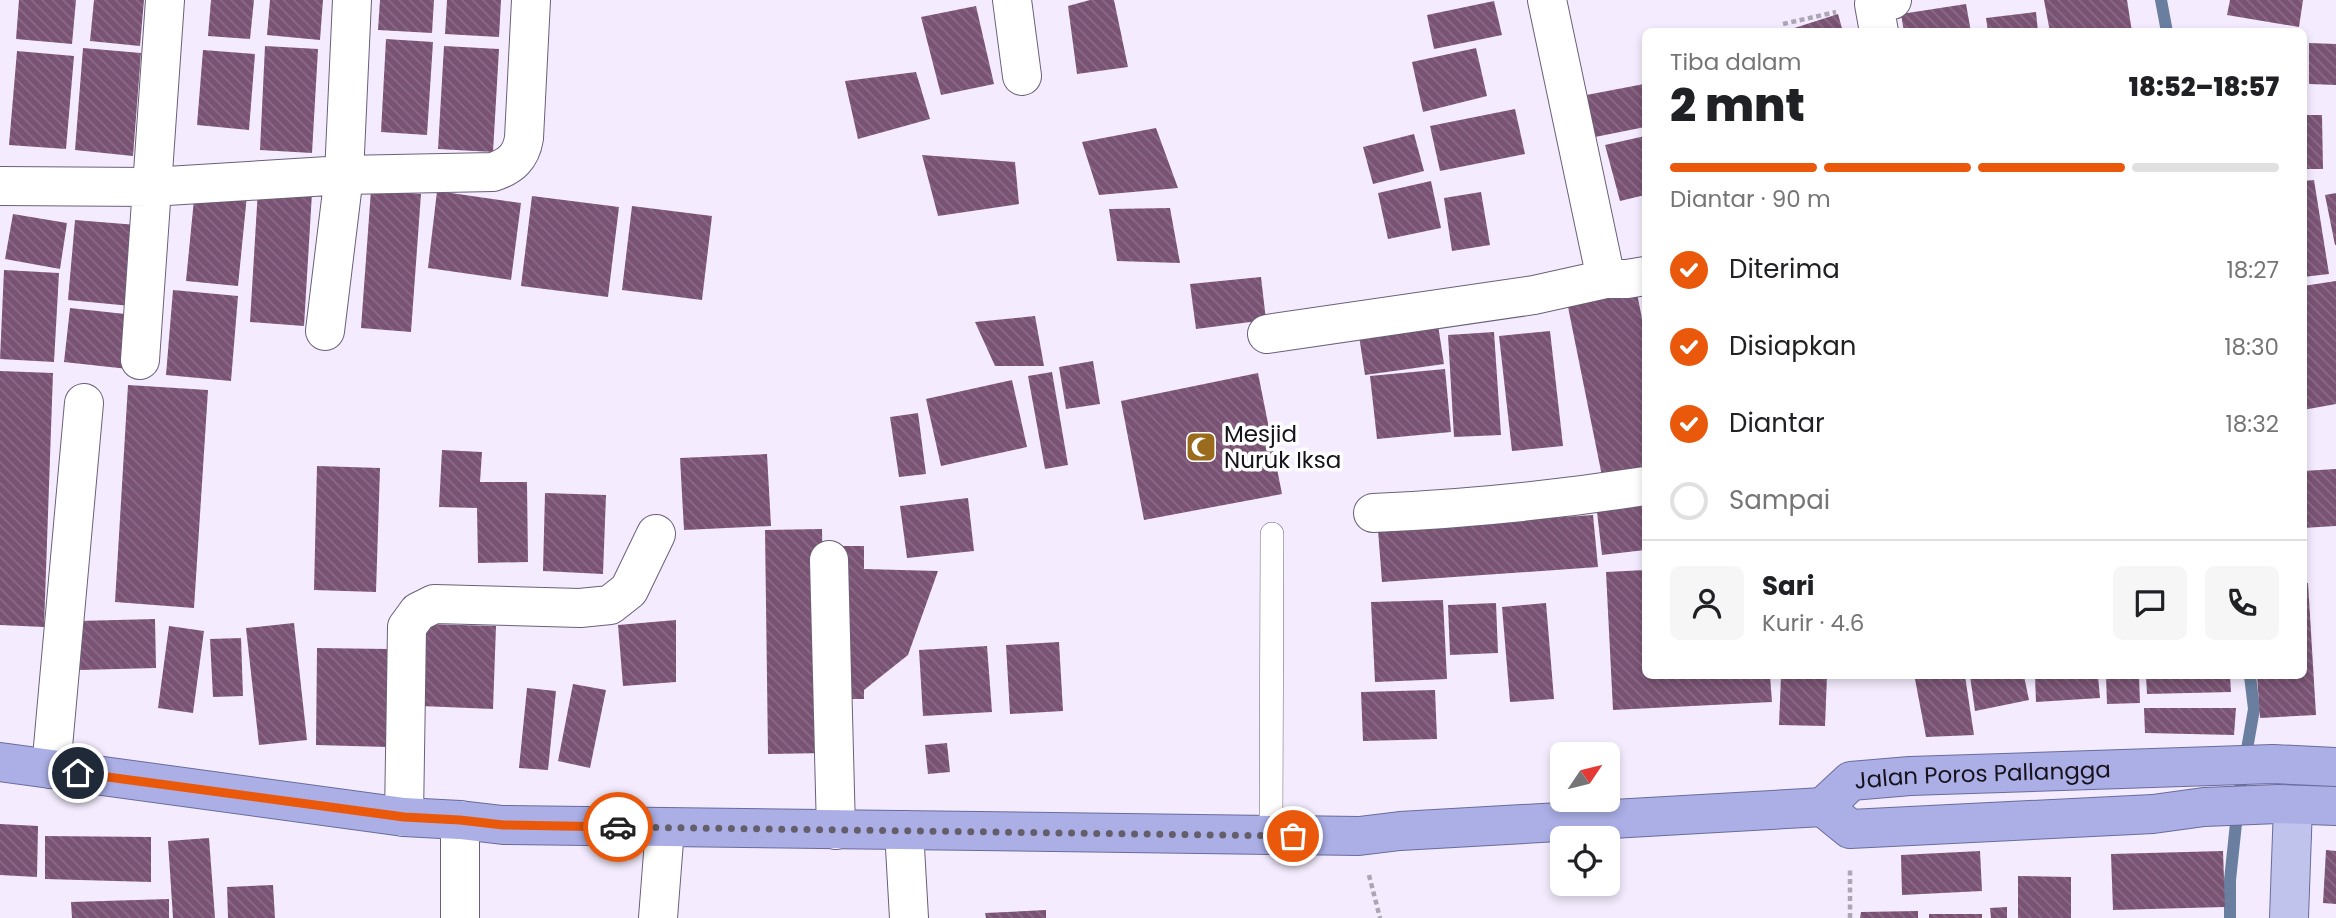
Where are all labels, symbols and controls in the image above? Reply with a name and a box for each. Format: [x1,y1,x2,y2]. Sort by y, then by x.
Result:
text: Tiba dalam [1670,46,1801,78]
text: 18:52–18:57 [2129,69,2279,105]
text: 2 mnt [1670,73,1805,137]
text: Diantar · 90 m [1670,183,1831,215]
icon: check [1670,251,1708,289]
text: Diterima [1729,251,1840,287]
text: 18:27 [2226,254,2279,286]
icon: check [1670,328,1708,366]
text: Disiapkan [1729,328,1857,364]
text: 18:30 [2224,331,2279,363]
icon: check [1670,405,1708,443]
text: Diantar [1729,405,1825,441]
text: 18:32 [2225,408,2279,440]
place label: Mesjid Nuruk Iksa [1224,418,1341,476]
mosque icon: Mesjid Nuruk Iksa [1184,430,1218,464]
text: Sampai [1729,482,1830,518]
button: person [1670,566,1744,640]
button: chat [2113,566,2187,640]
button: phone [2205,566,2279,640]
text: Sari [1762,568,1814,604]
text: Kurir · 4.6 [1762,607,1864,639]
north arrow [1550,742,1620,812]
map controls [1550,742,1620,896]
pin [48,743,108,803]
street label: Jalan Poros Pallangga [1853,753,2111,797]
icon: home [59,754,97,792]
courier [583,792,653,862]
pin [1263,806,1323,866]
icon: car [599,808,637,846]
icon: bag [1274,817,1312,855]
button: locate [1550,826,1620,896]

